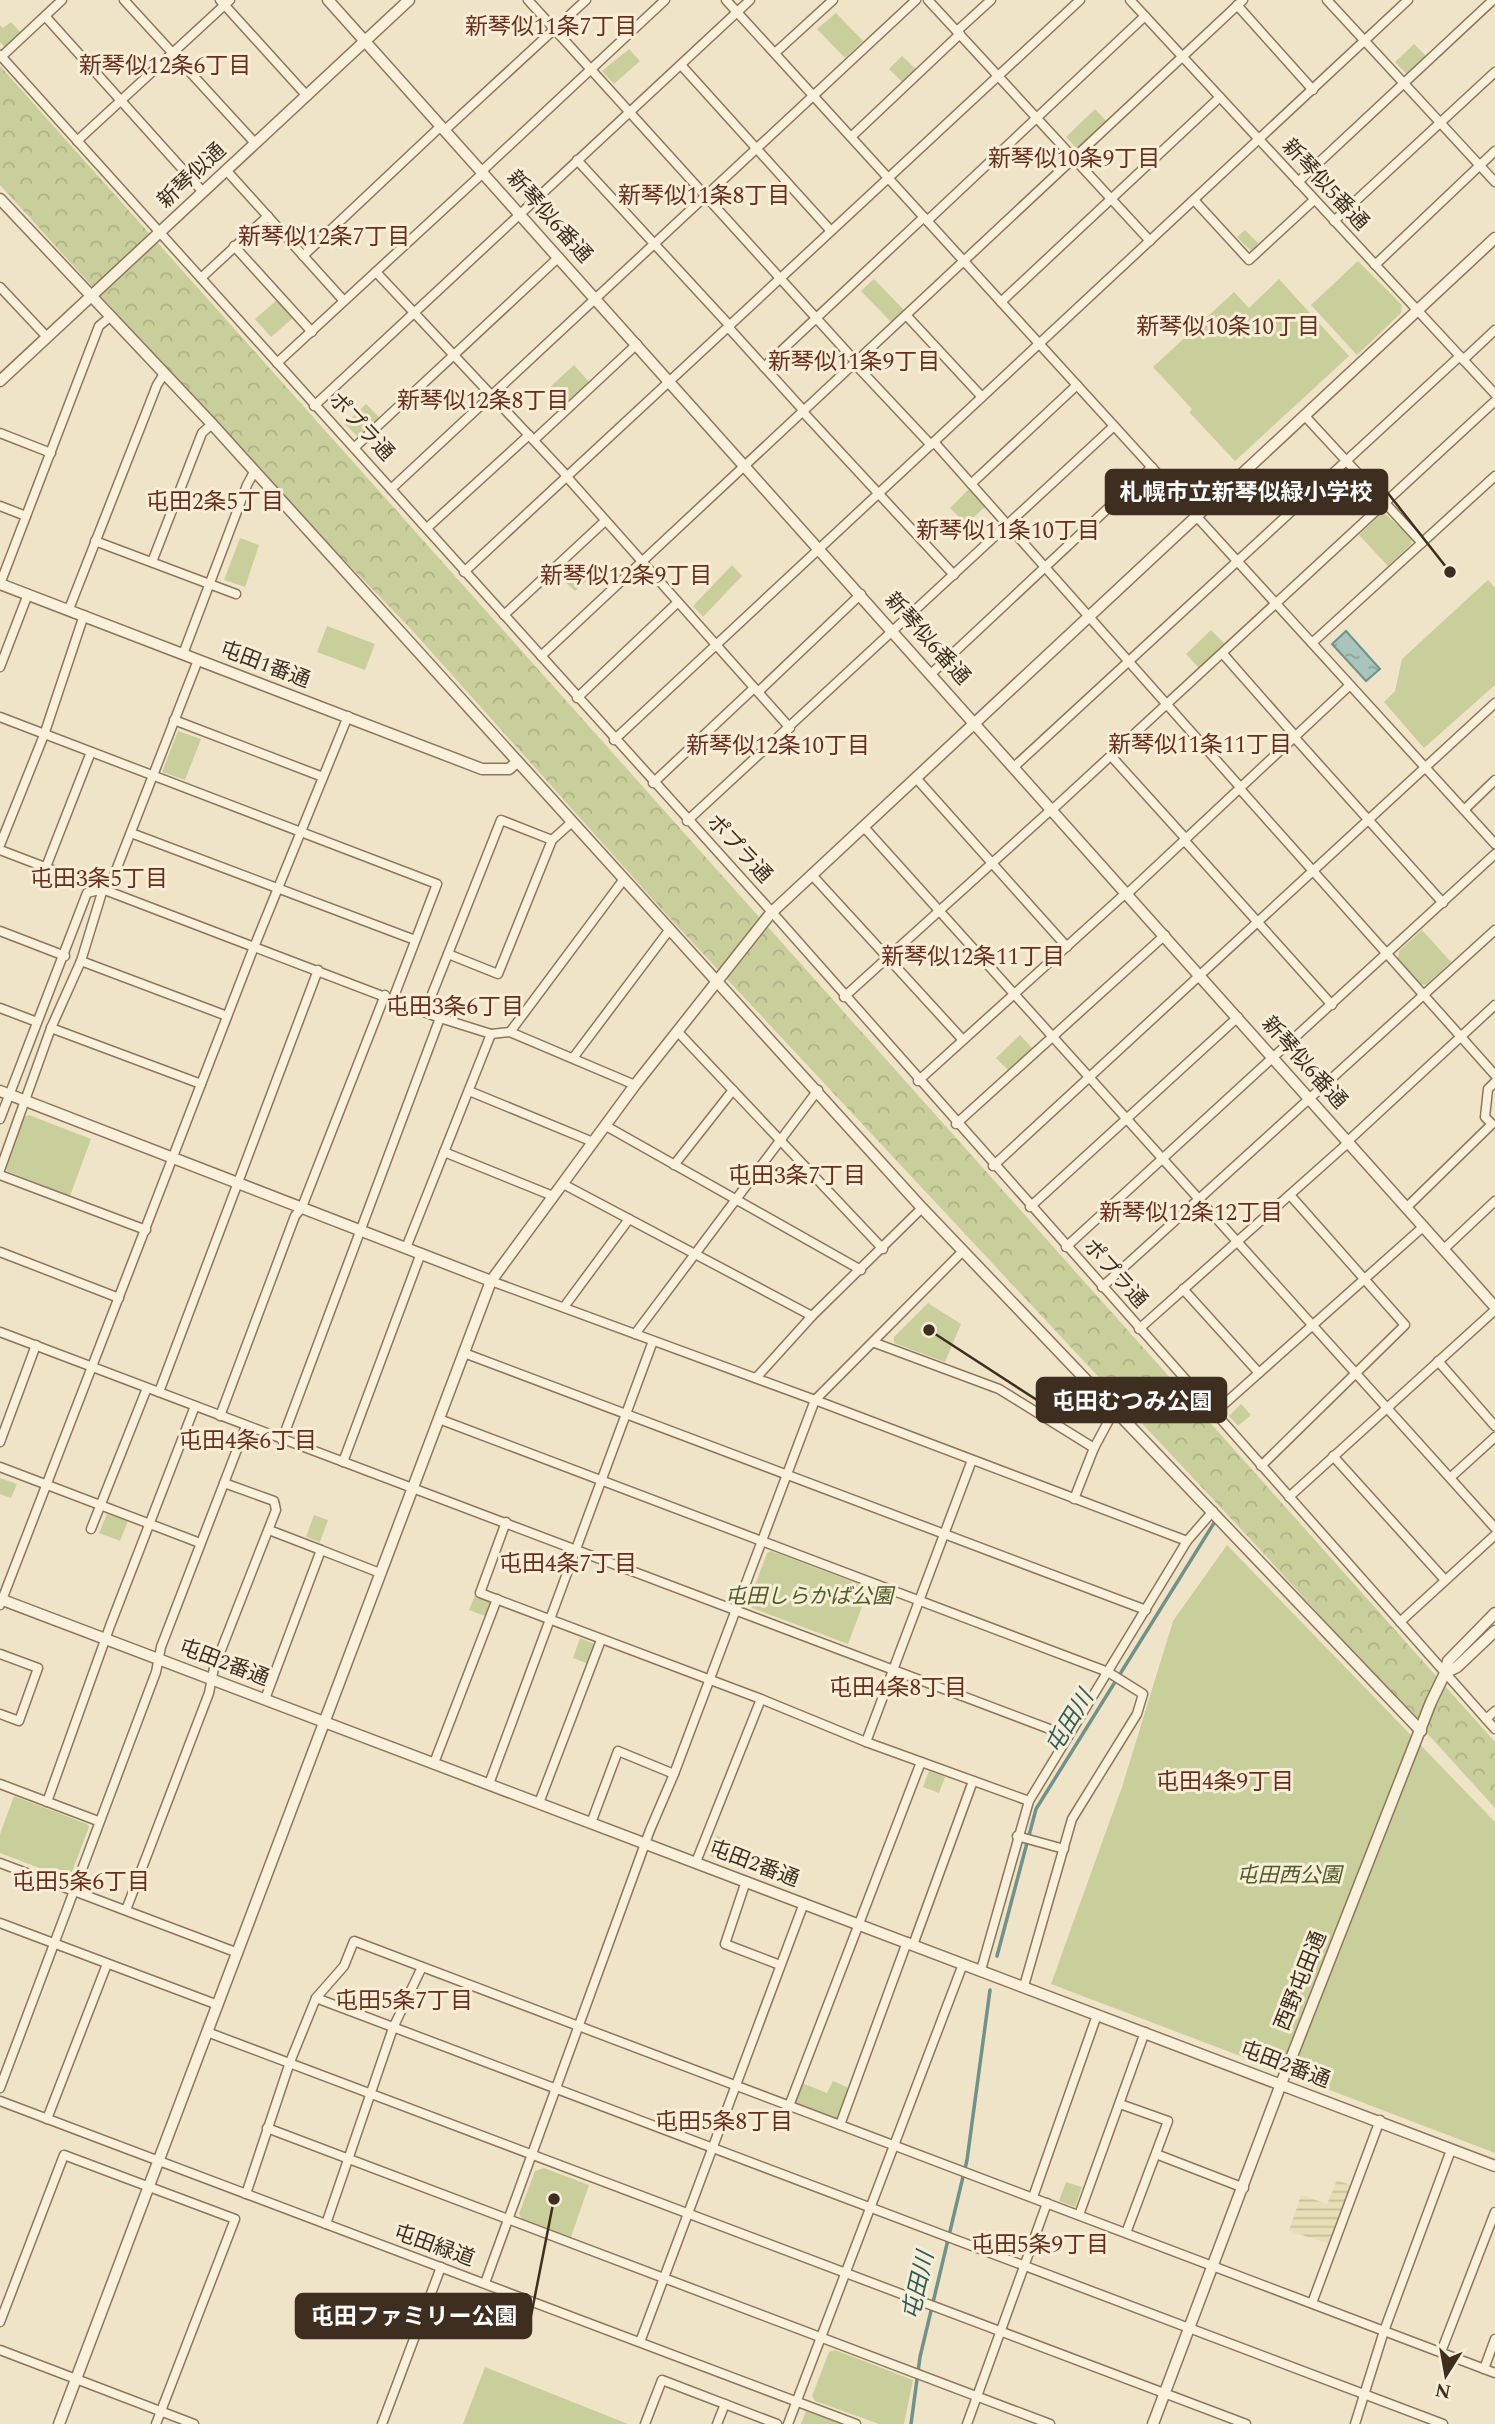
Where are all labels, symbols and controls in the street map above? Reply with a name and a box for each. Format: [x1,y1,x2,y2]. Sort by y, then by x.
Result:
district label: 新琴似11条7丁目 [465,10,637,45]
district label: 新琴似12条6丁目 [79,49,251,84]
street label: 新琴似5番通 [1274,132,1376,238]
street label: 新琴似通 [150,136,234,216]
district label: 新琴似10条9丁目 [988,142,1160,177]
street label: 新琴似6番通 [498,163,600,271]
district label: 新琴似11条8丁目 [618,179,790,214]
district label: 新琴似12条7丁目 [238,220,410,255]
district label: 新琴似10条10丁目 [1136,310,1320,345]
district label: 新琴似11条9丁目 [768,345,940,380]
district label: 新琴似12条8丁目 [397,384,569,419]
street label: ポプラ通 [321,385,401,469]
callout: 札幌市立新琴似緑小学校 [1106,470,1387,514]
text: 札幌市立新琴似緑小学校 [1120,476,1373,511]
district label: 屯田2条5丁目 [146,485,284,520]
district label: 新琴似11条10丁目 [916,514,1100,549]
district label: 新琴似12条9丁目 [540,559,712,594]
street label: 新琴似6番通 [876,585,978,693]
street label: 屯田1番通 [215,633,315,697]
district label: 新琴似11条11丁目 [1108,728,1292,763]
district label: 新琴似12条10丁目 [686,729,870,764]
street label: ポプラ通 [699,807,779,891]
district label: 屯田3条5丁目 [30,862,168,897]
district label: 新琴似12条11丁目 [881,940,1065,975]
district label: 屯田3条6丁目 [386,990,524,1025]
street label: 新琴似6番通 [1253,1009,1355,1117]
district label: 屯田3条7丁目 [728,1159,866,1194]
district label: 新琴似12条12丁目 [1099,1196,1283,1231]
street label: ポプラ通 [1075,1232,1155,1316]
callout: 屯田むつみ公園 [1037,1378,1226,1422]
text: 屯田むつみ公園 [1052,1385,1213,1420]
district label: 屯田4条6丁目 [179,1424,317,1459]
district label: 屯田4条7丁目 [499,1547,637,1582]
park label: 屯田しらかば公園 [725,1581,896,1613]
street label: 屯田2番通 [174,1631,274,1695]
district label: 屯田4条8丁目 [829,1671,967,1706]
water label: 屯田川 [1037,1681,1105,1761]
district label: 屯田4条9丁目 [1156,1765,1294,1800]
street label: 屯田2番通 [704,1832,804,1896]
park label: 屯田西公園 [1237,1860,1344,1892]
district label: 屯田5条6丁目 [12,1865,150,1900]
street label: 西野屯田通 [1266,1926,1336,2036]
district label: 屯田5条7丁目 [335,1984,473,2019]
street label: 屯田2番通 [1235,2033,1335,2097]
district label: 屯田5条8丁目 [655,2105,793,2140]
street label: 屯田緑道 [389,2217,479,2275]
district label: 屯田5条9丁目 [971,2228,1109,2263]
water label: 屯田川 [894,2246,944,2324]
callout: 屯田ファミリー公園 [296,2294,531,2338]
text: 屯田ファミリー公園 [311,2300,518,2335]
north arrow [1411,2340,1481,2410]
text: N [1433,2375,1453,2406]

